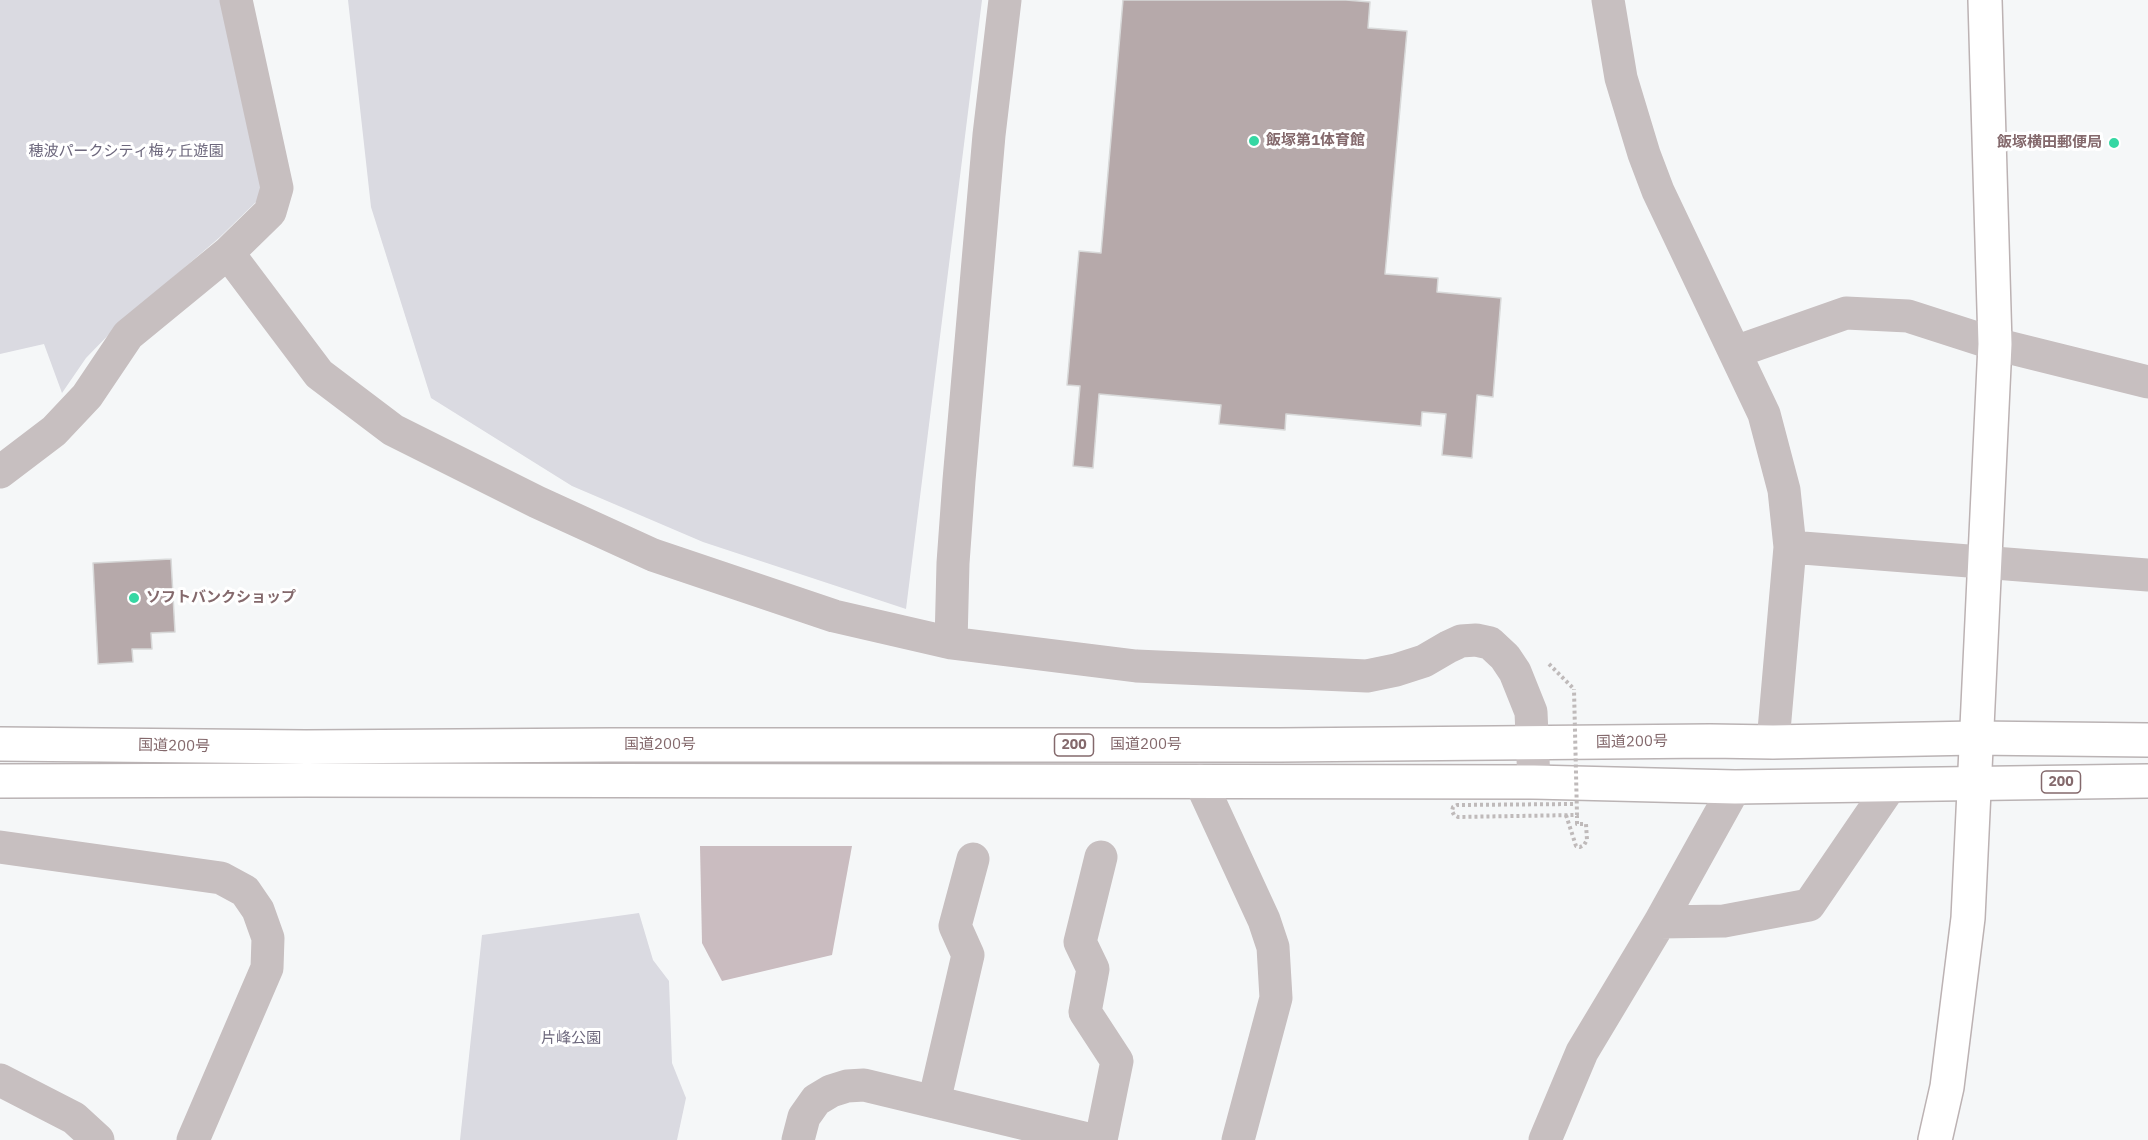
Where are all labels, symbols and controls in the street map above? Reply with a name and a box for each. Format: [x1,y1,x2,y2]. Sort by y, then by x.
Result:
place label: 飯塚第1体育館 [1266,132,1365,150]
marker: 飯塚第1体育館 [1247,134,1261,148]
place label: 飯塚横田郵便局 [1997,134,2102,152]
marker: 飯塚横田郵便局 [2107,136,2121,150]
park label: 穂波パークシティ梅ヶ丘遊園 [29,143,223,161]
place label: ソフトバンクショップ [146,589,296,607]
marker: ソフトバンクショップ [127,591,141,605]
street label: 国道200号 [1596,732,1668,752]
road number: 200 [1054,734,1094,756]
street label: 国道200号 [138,736,210,756]
street label: 国道200号 [624,736,696,754]
street label: 国道200号 [1110,736,1182,754]
road number: 200 [2042,771,2080,793]
park label: 片峰公園 [541,1030,601,1048]

